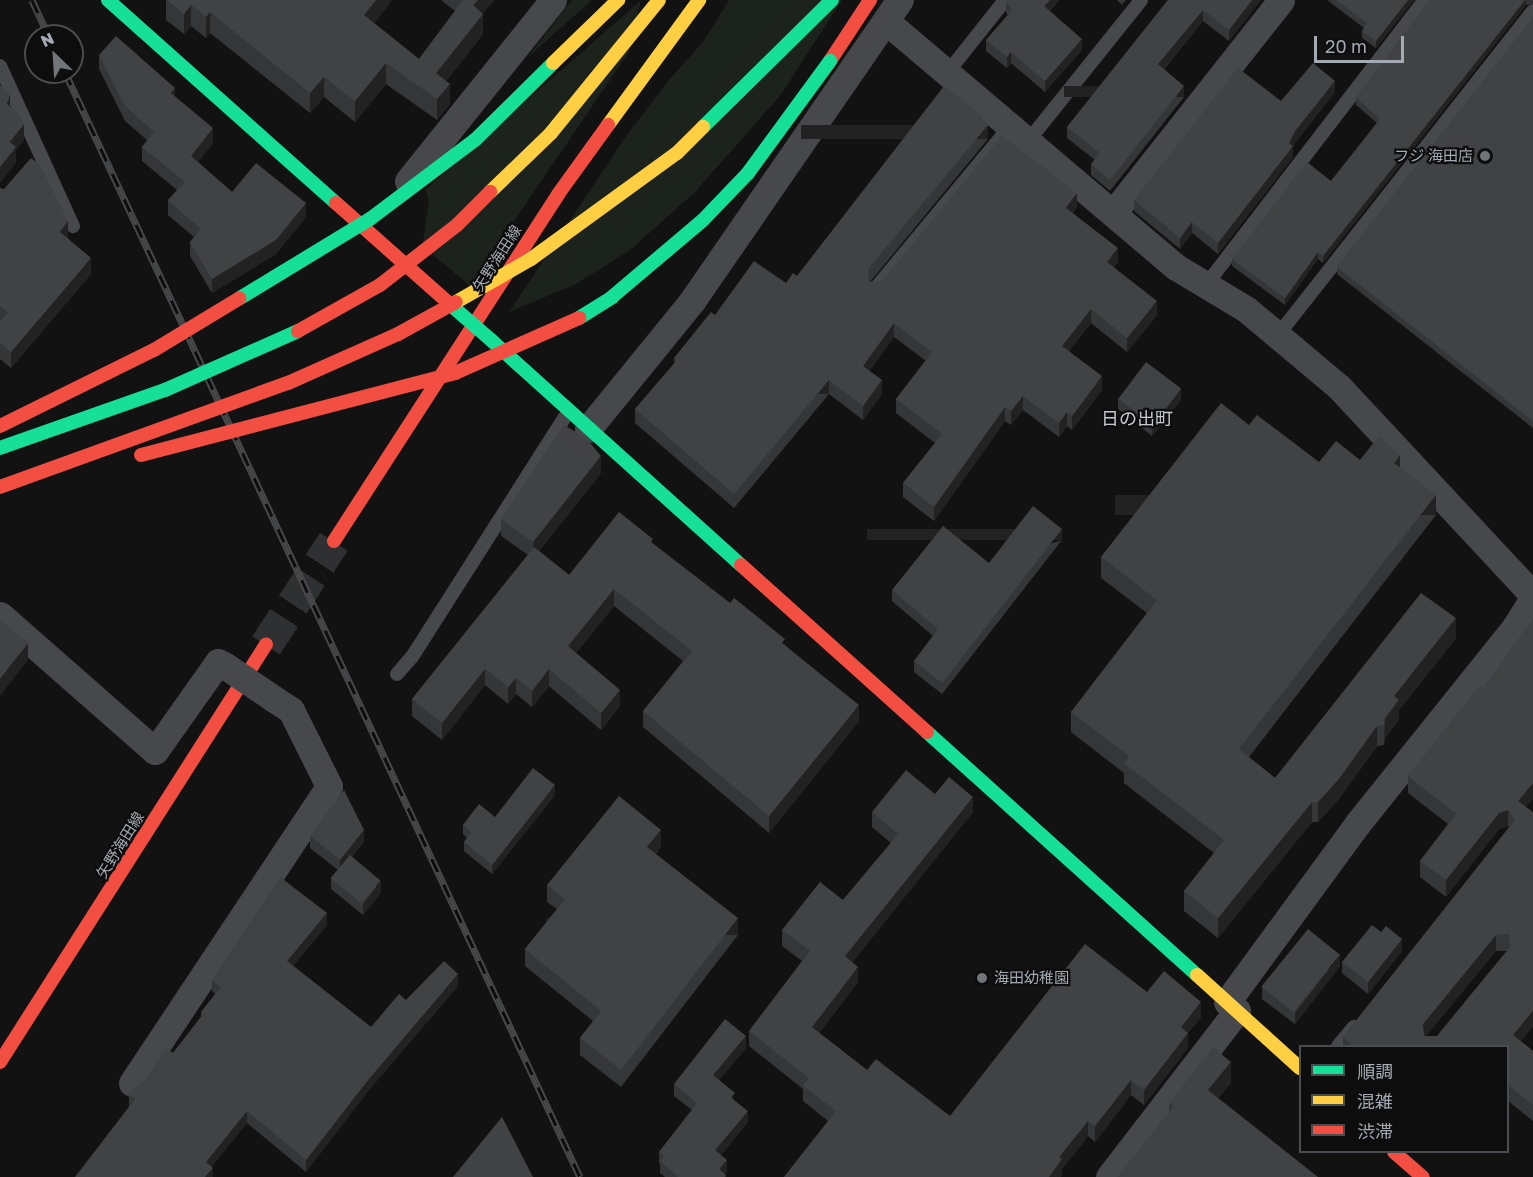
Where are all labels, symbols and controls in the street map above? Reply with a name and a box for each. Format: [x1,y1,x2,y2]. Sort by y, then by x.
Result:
north arrow [24,24,84,84]
scale bar [1317,24,1407,62]
text: N [37,28,57,51]
text: 20 m [1325,35,1367,57]
place label: フジ 海田店 [1394,147,1473,165]
marker: フジ 海田店 [1478,149,1492,163]
street label: 矢野海田線 [469,222,525,294]
district label: 日の出町 [1101,407,1173,429]
street label: 矢野海田線 [92,808,148,882]
place label: 海田幼稚園 [994,969,1069,987]
marker: 海田幼稚園 [975,971,989,985]
legend [1299,1045,1509,1153]
text: 順調 [1357,1060,1393,1082]
text: 混雑 [1357,1090,1393,1112]
text: 渋滞 [1357,1120,1393,1142]

